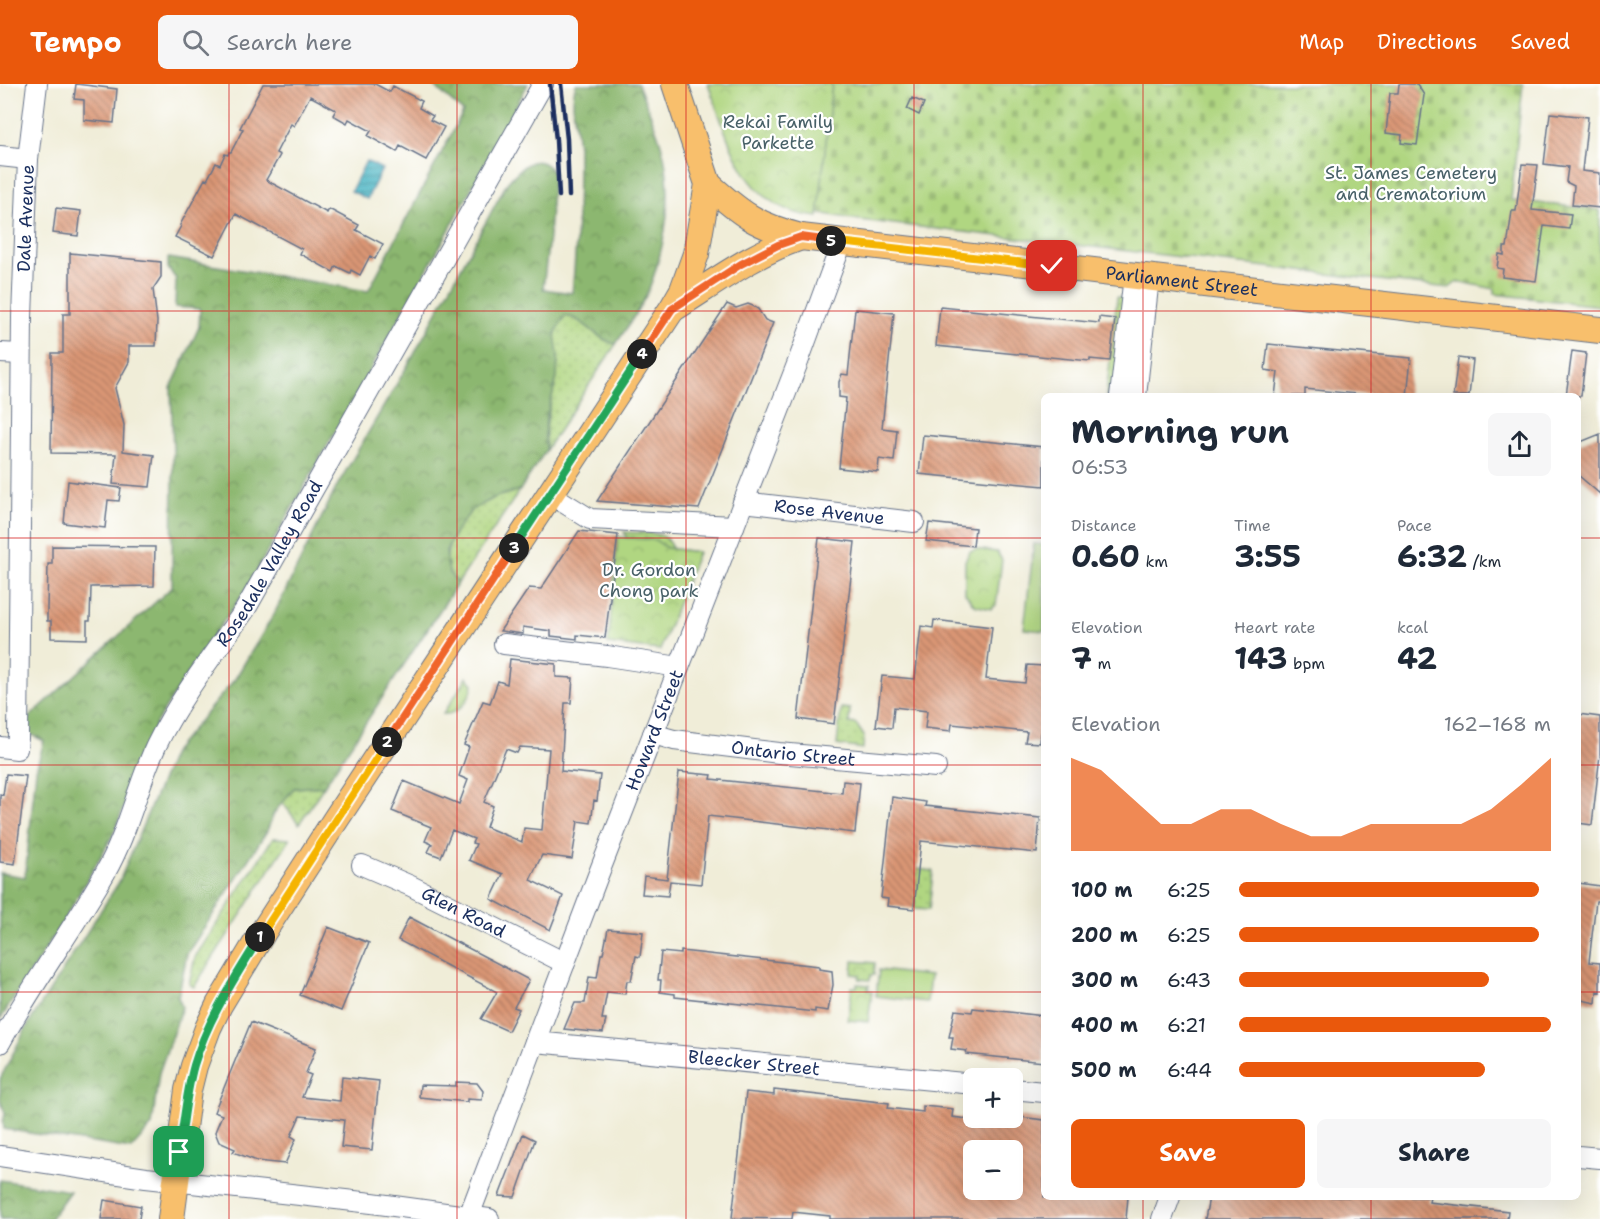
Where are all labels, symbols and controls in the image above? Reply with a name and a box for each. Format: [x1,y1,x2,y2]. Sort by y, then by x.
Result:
search box [158,15,578,69]
text: Tempo [30,23,122,61]
icon: search [179,26,212,59]
text: Search here [227,28,352,57]
text: Map [1299,28,1344,56]
text: Directions [1377,28,1477,56]
text: Saved [1510,28,1570,56]
park label: Rekai Family Parkette [723,110,833,155]
park label: St. James Cemetery and Crematorium [1325,161,1497,206]
street label: Dale Avenue [12,164,40,273]
pin: 5 [816,226,846,256]
text: 5 [826,230,836,251]
pin [1026,240,1077,291]
icon: check [1035,249,1068,282]
street label: Parliament Street [1104,261,1259,302]
pin: 4 [627,339,657,369]
text: 4 [636,343,648,364]
text: Morning run [1071,409,1289,454]
button: share [1488,413,1551,476]
text: 06:53 [1071,454,1128,480]
street label: Rosedale Valley Road [211,476,328,651]
street label: Rose Avenue [773,494,886,530]
text: Distance [1071,515,1137,536]
text: Time [1234,515,1271,536]
text: Pace [1397,515,1432,536]
pin: 3 [499,533,529,563]
text: 0.60 [1071,536,1140,577]
text: 3:55 [1234,536,1301,577]
text: 6:32 [1397,536,1467,577]
text: 3 [508,537,520,558]
text: km [1140,551,1168,572]
text: /km [1467,551,1501,572]
park label: Dr. Gordon Chong park [599,558,699,603]
text: Elevation [1071,617,1143,638]
text: Heart rate [1234,617,1316,638]
text: kcal [1397,617,1428,638]
text: 7 [1071,638,1092,679]
text: 143 [1234,638,1288,679]
text: 42 [1397,638,1437,679]
text: m [1092,653,1111,674]
text: bpm [1288,653,1325,674]
street label: Howard Street [620,666,689,794]
text: Elevation [1071,711,1161,737]
text: 162–168 m [1444,711,1551,737]
pin: 2 [372,727,402,757]
text: 2 [381,731,393,752]
street label: Ontario Street [730,735,857,772]
text: 100 m [1071,877,1133,903]
text: 6:25 [1167,877,1211,903]
street label: Glen Road [417,881,510,943]
pin: 1 [245,922,275,952]
text: 200 m [1071,922,1138,948]
text: 6:25 [1167,922,1211,948]
text: 1 [256,926,264,947]
text: 300 m [1071,967,1138,993]
text: 6:43 [1167,967,1211,993]
text: 400 m [1071,1012,1138,1038]
text: 6:21 [1167,1012,1206,1038]
street label: Bleecker Street [687,1045,821,1081]
text: 500 m [1071,1057,1137,1083]
text: 6:44 [1167,1057,1212,1083]
map controls [963,1068,1023,1200]
button: + [963,1068,1023,1128]
button: Save [1071,1119,1305,1188]
button: Share [1317,1119,1551,1188]
pin [153,1126,204,1177]
icon: arrive [162,1135,195,1168]
button: − [963,1140,1023,1200]

